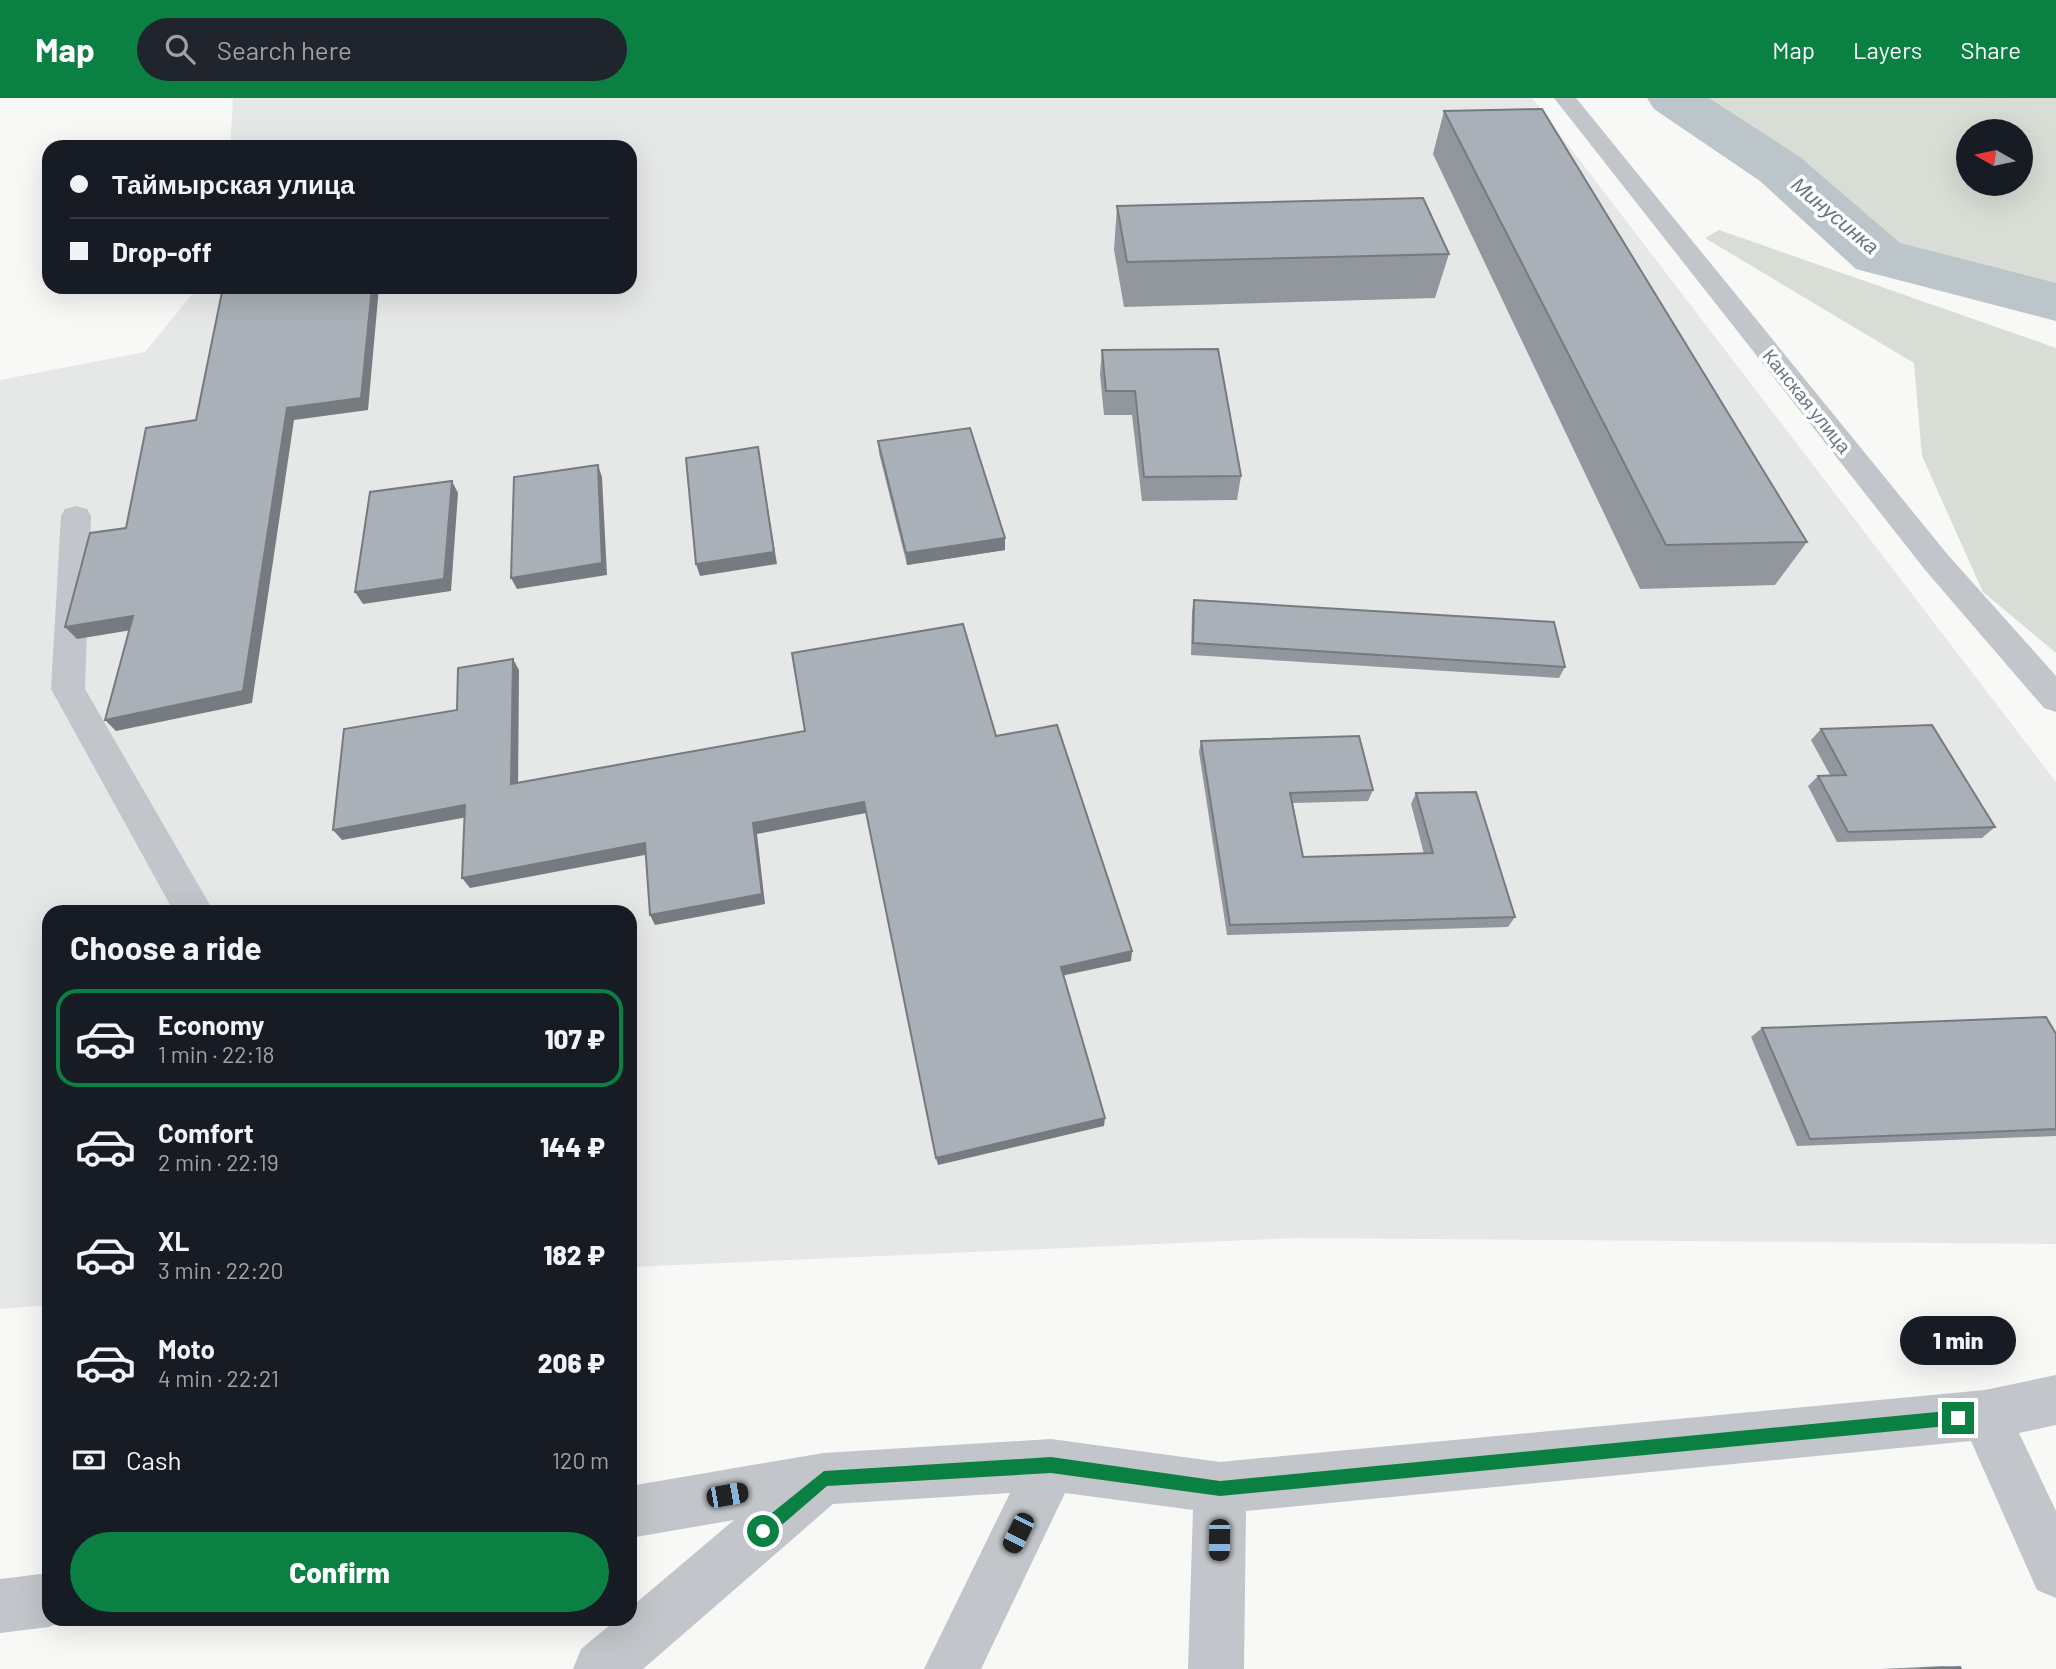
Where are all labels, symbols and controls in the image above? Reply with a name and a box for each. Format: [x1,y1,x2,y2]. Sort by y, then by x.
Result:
search box [137,18,627,81]
text: Map [35,29,95,69]
icon: search [161,30,199,68]
text: Search here [217,34,352,65]
text: Map [1772,35,1815,64]
text: Layers [1853,35,1922,64]
text: Share [1960,35,2021,64]
north arrow [1956,119,2034,196]
map controls [1956,119,2033,196]
text: Таймырская улица [112,168,355,199]
water label: Минусинка [1787,171,1885,259]
text: Drop-off [112,236,212,267]
street label: Канская улица [1758,344,1857,458]
text: Choose a ride [70,928,262,966]
icon: car [74,1007,137,1070]
text: Economy [158,1009,264,1040]
text: 107 ₽ [544,1023,605,1054]
text: 1 min · 22:18 [158,1040,274,1068]
icon: car [74,1115,137,1178]
text: Comfort [158,1117,254,1148]
text: 144 ₽ [540,1131,605,1162]
text: 2 min · 22:19 [158,1148,279,1176]
icon: car [74,1223,137,1286]
text: XL [158,1225,189,1256]
text: 182 ₽ [543,1239,605,1270]
text: 3 min · 22:20 [158,1256,284,1284]
callout: 1 min [1900,1316,2016,1366]
text: 1 min [1933,1326,1983,1354]
icon: car [74,1331,137,1394]
text: Moto [158,1333,215,1364]
text: 206 ₽ [538,1347,605,1378]
text: 4 min · 22:21 [158,1364,279,1392]
route end [1942,1402,1974,1434]
icon: cash [70,1441,108,1479]
text: Cash [126,1444,181,1475]
text: 120 m [552,1446,609,1474]
car [705,1481,750,1509]
car [1000,1510,1037,1556]
route start [747,1515,779,1547]
car [1209,1519,1230,1561]
button: Confirm [70,1532,609,1612]

